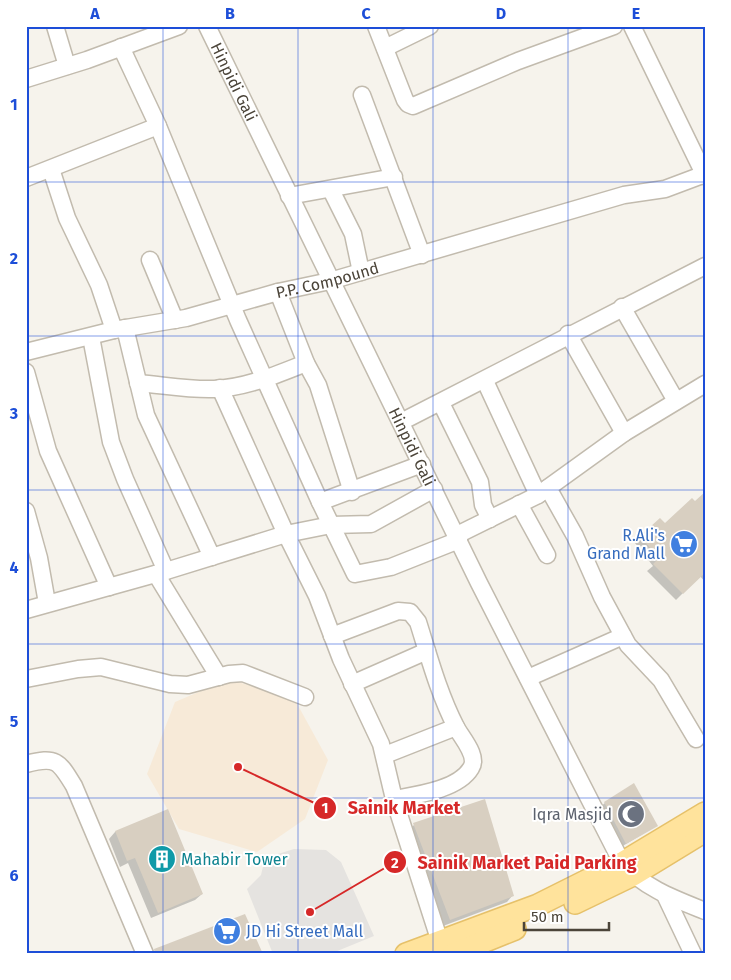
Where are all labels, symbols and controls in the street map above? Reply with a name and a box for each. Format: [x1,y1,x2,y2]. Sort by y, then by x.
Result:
text: A [89,4,100,23]
text: B [225,4,235,23]
text: C [361,4,371,23]
text: D [496,4,506,23]
text: E [632,4,640,23]
street label: Hinpidi Gali [207,39,261,124]
text: 1 [10,95,18,114]
text: 2 [10,249,18,268]
street label: P.P. Compound [274,258,381,302]
text: 3 [9,404,18,423]
street label: Hinpidi Gali [385,404,440,489]
place label: R.Ali's Grand Mall [587,526,665,563]
supermarket icon: R.Ali's Grand Mall [669,529,699,559]
text: 4 [9,558,19,577]
text: 5 [10,712,19,731]
callout: Sainik Market [312,791,470,824]
text: Sainik Market [348,797,461,819]
text: 1 [322,799,328,817]
mosque icon: Iqra Masjid [616,799,646,829]
place label: Iqra Masjid [532,805,612,824]
building icon: Mahabir Tower [147,844,177,874]
callout: Sainik Market Paid Parking [383,846,647,879]
place label: Mahabir Tower [181,850,289,869]
text: Sainik Market Paid Parking [417,852,637,874]
text: 2 [391,854,399,872]
text: 6 [9,866,19,885]
scale bar [524,900,608,932]
text: 50 m [531,908,564,926]
supermarket icon: JD Hi Street Mall [212,916,242,946]
place label: JD Hi Street Mall [246,922,363,941]

